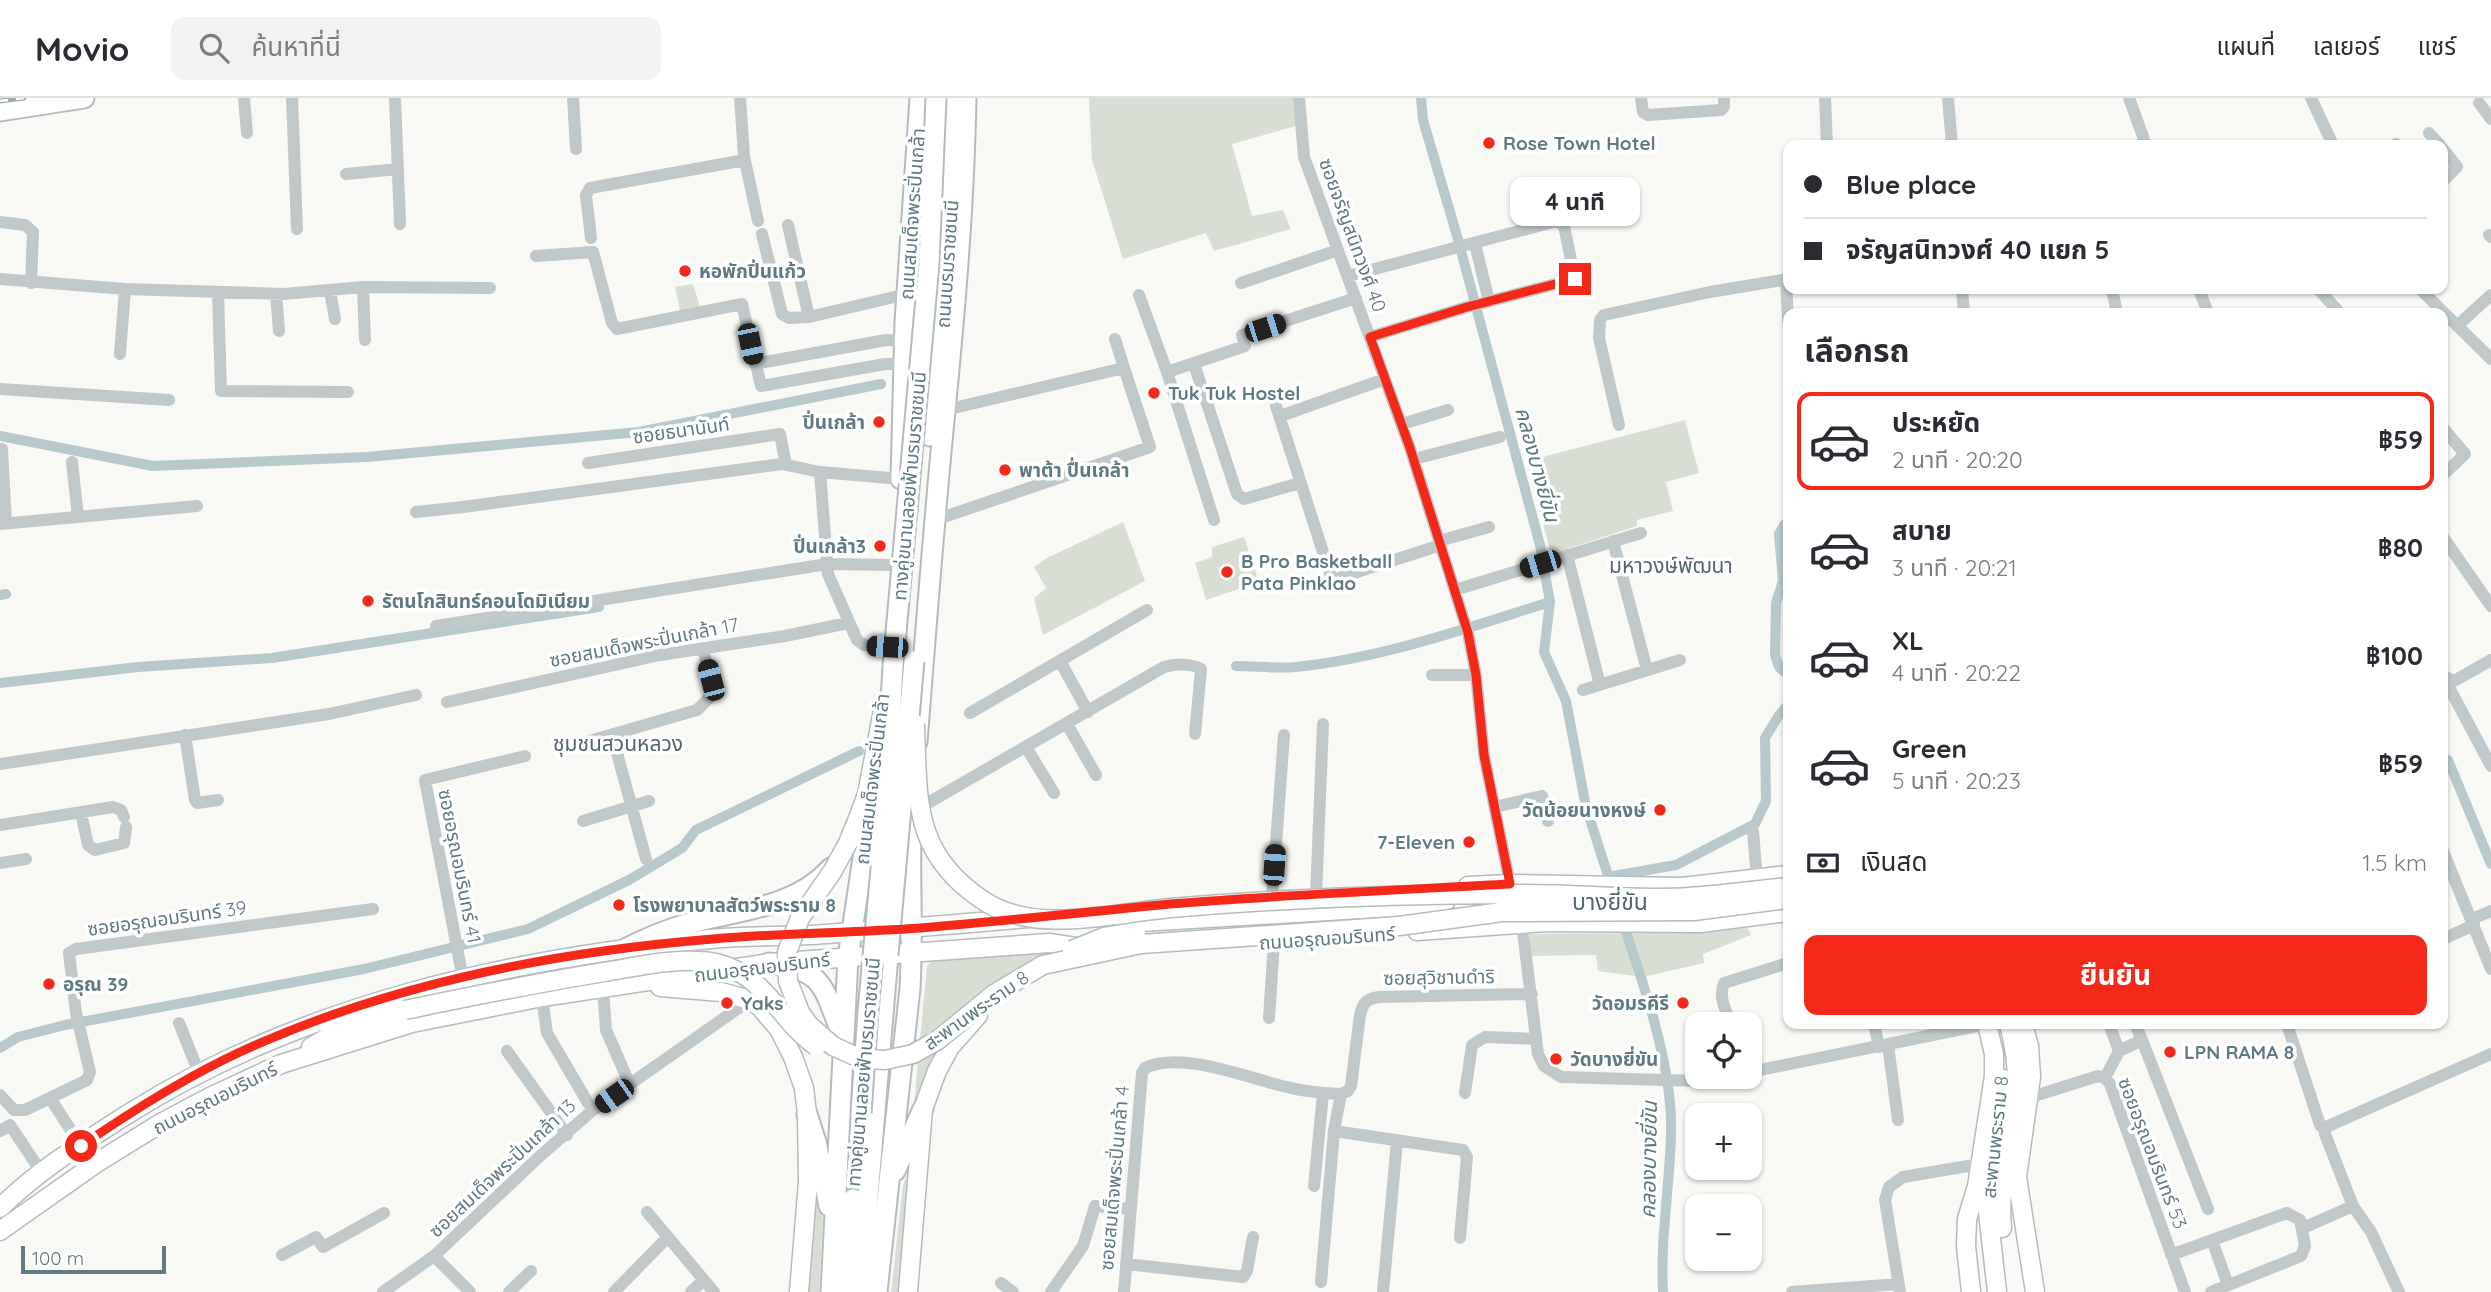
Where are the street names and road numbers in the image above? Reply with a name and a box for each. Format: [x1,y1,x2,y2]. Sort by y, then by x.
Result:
street label: ถนนสมเด็จพระปิ่นเกล้า [894,127,930,301]
street label: ซอยจรัญสนิทวงศ์ 40 [1314,155,1392,315]
street label: ถนนบรมราชชนนี [931,199,963,329]
street label: ทางคู่ขนานลอยฟ้าบรมราชชนนี [887,370,932,602]
street label: ซอยธนานันท์ [631,411,731,449]
street label: ซอยสมเด็จพระปิ่นเกล้า 17 [547,612,741,672]
street label: ถนนสมเด็จพระปิ่นเกล้า [850,692,894,866]
street label: ซอยอรุณอมรินทร์ 41 [433,787,487,945]
street label: ซอยอรุณอมรินทร์ 39 [86,895,248,941]
street label: ถนนอรุณอมรินทร์ [1258,921,1397,955]
street label: ถนนอรุณอมรินทร์ [693,947,832,987]
street label: ทางคู่ขนานลอยฟ้าบรมราชชนนี [841,956,886,1188]
street label: ซอยสุวิชานดำริ [1383,964,1495,990]
street label: สะพานพระราม 8 [919,965,1033,1055]
street label: ถนนอรุณอมรินทร์ [149,1056,282,1140]
street label: ซอยอรุณอมรินทร์ 53 [2113,1074,2193,1232]
street label: สะพานพระราม 8 [1977,1075,2013,1199]
street label: ซอยสมเด็จพระปิ่นเกล้า 4 [1094,1085,1134,1271]
street label: ซอยสมเด็จพระปิ่นเกล้า 13 [423,1094,581,1242]

